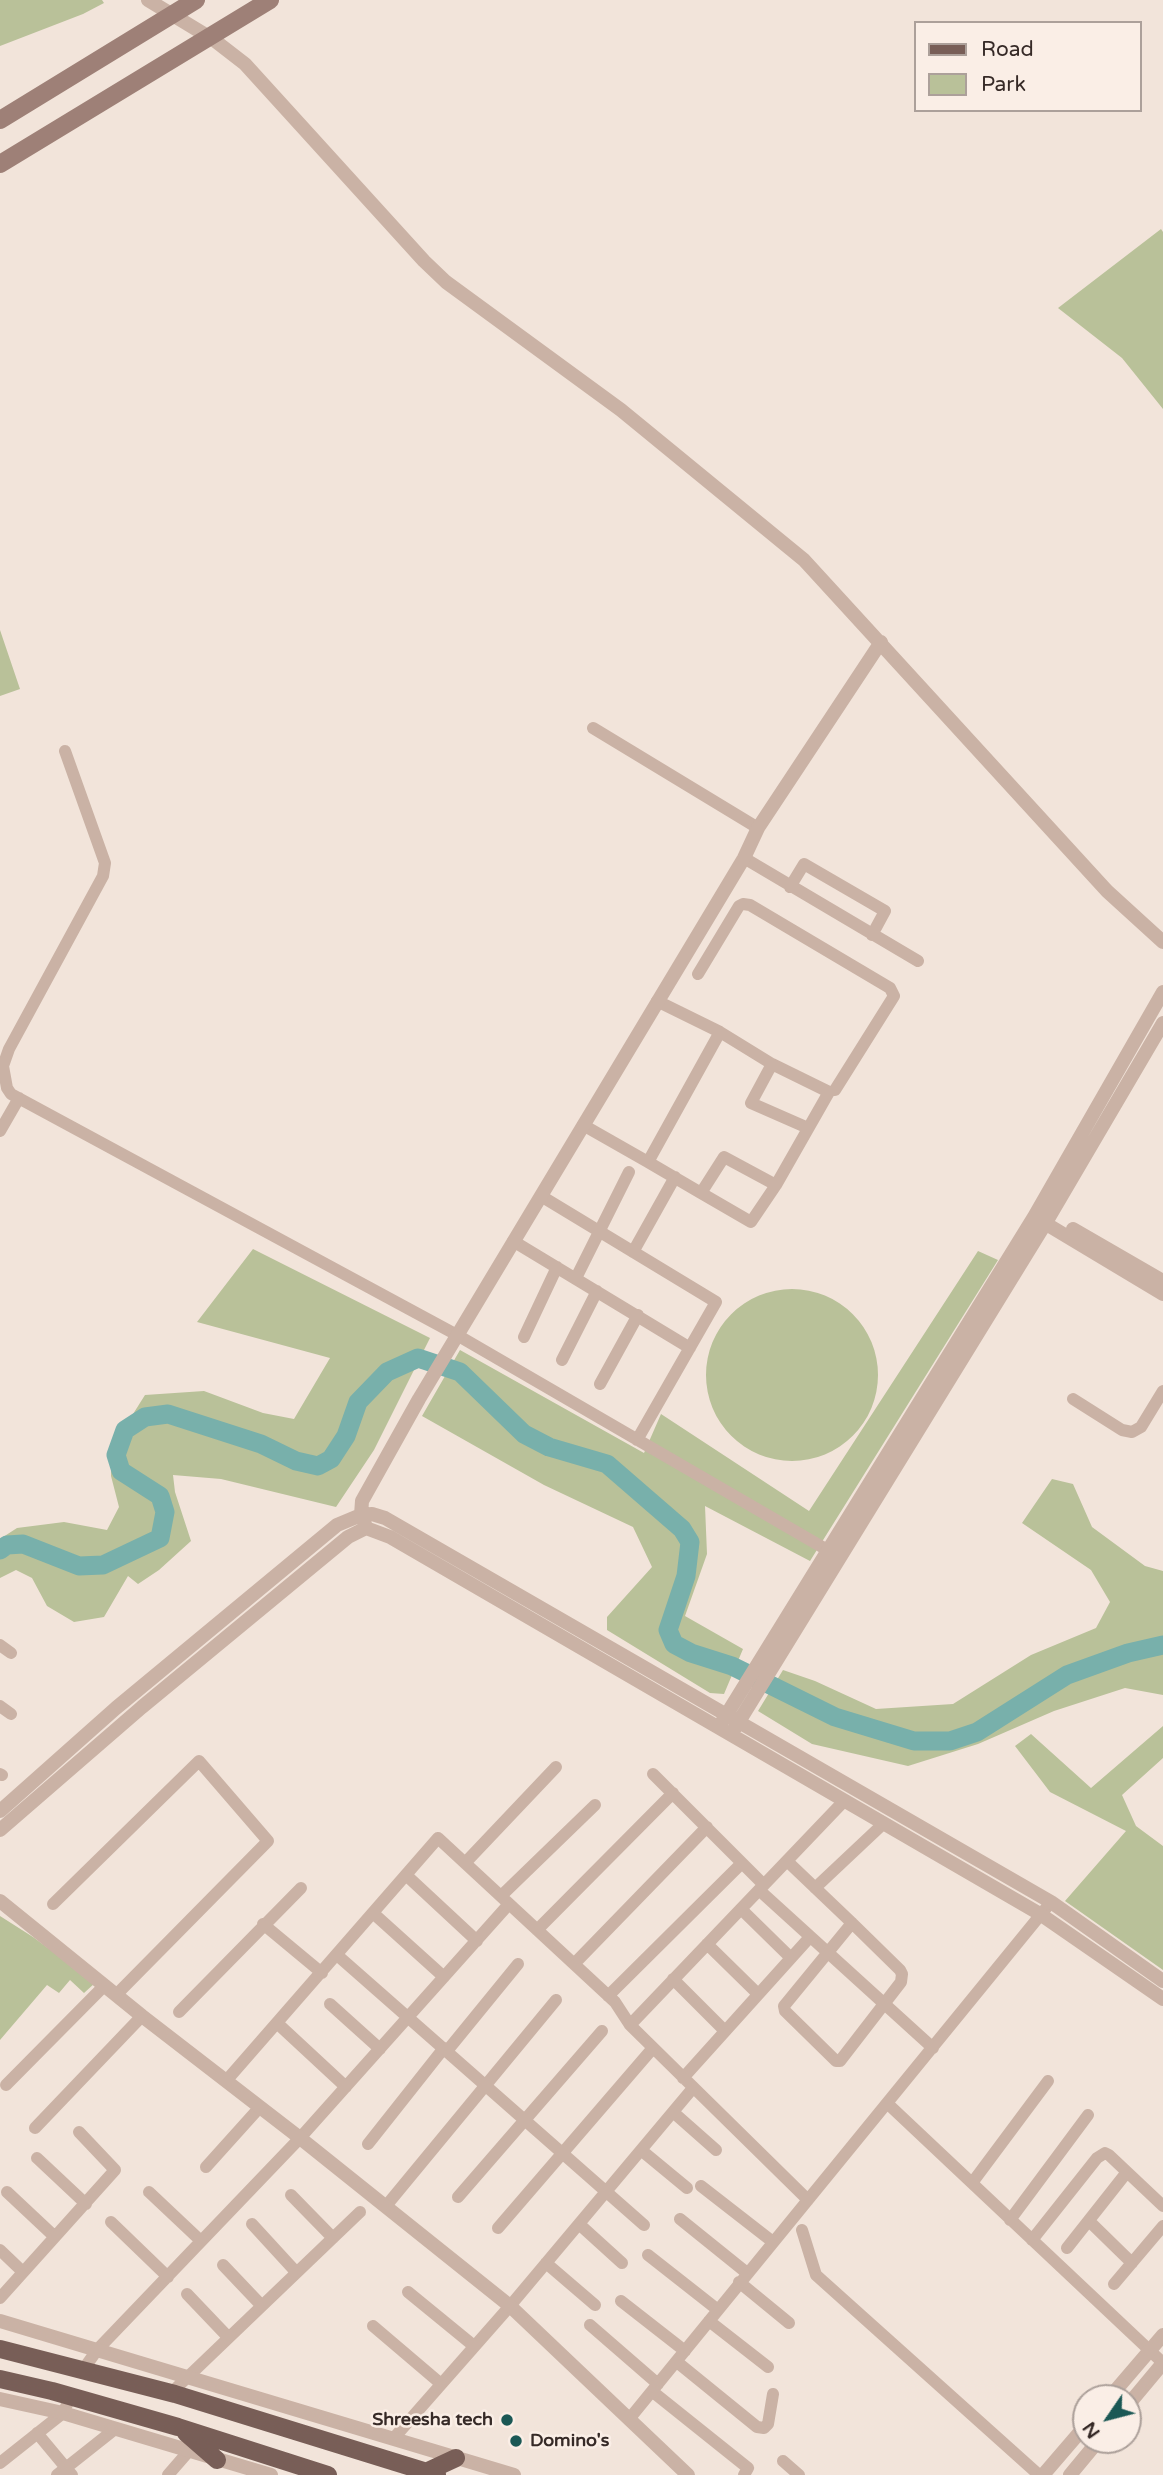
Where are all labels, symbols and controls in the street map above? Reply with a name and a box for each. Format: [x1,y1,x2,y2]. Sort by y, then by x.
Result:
legend [914,21,1142,112]
text: Road [981,37,1034,62]
text: Park [981,72,1026,97]
north arrow [1072,2384,1142,2454]
place label: Shreesha tech [372,2409,493,2431]
marker: Shreesha tech [499,2412,515,2428]
text: N [1078,2417,1105,2442]
place label: Domino's [530,2430,609,2452]
marker: Domino's [508,2433,524,2449]

